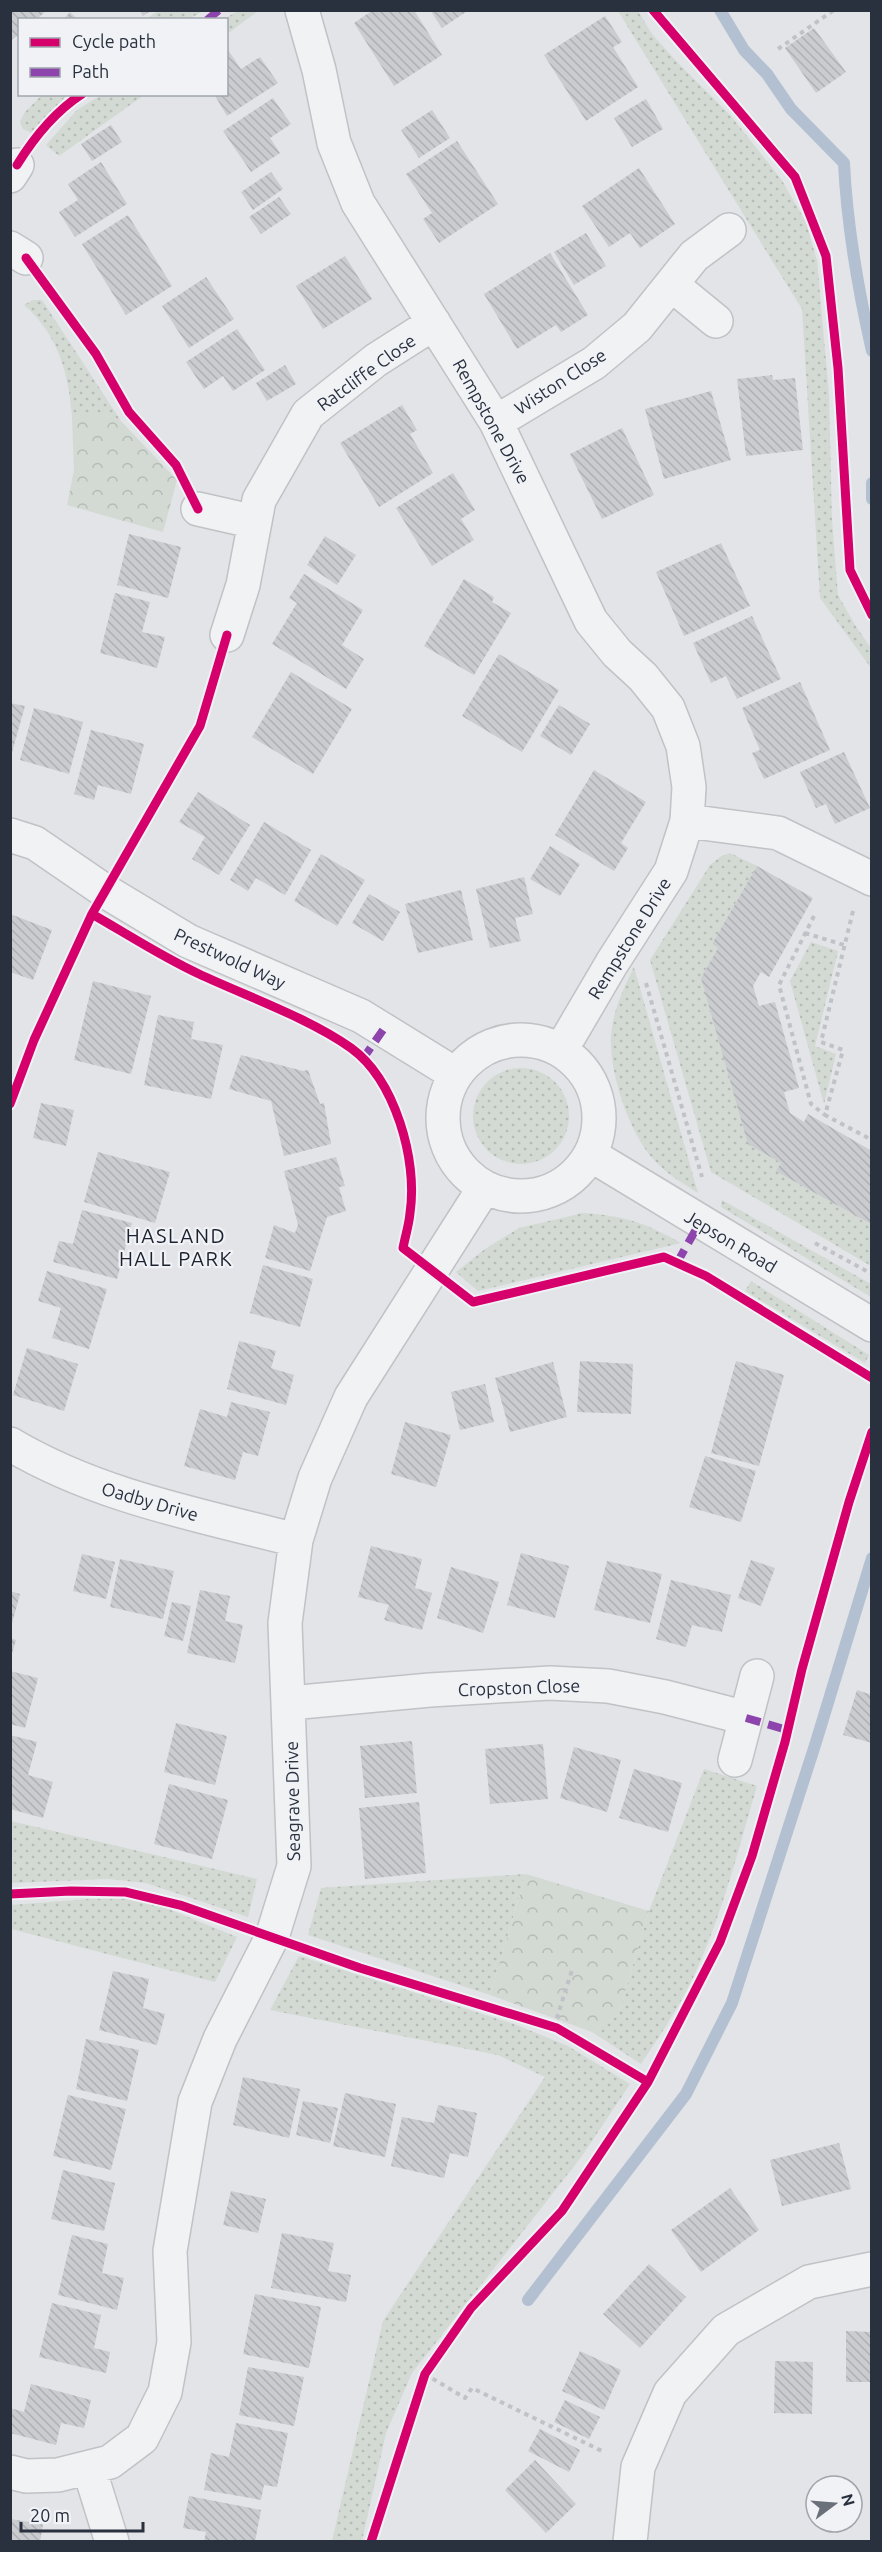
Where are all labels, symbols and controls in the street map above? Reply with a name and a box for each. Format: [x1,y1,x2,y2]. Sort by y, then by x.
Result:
legend [18,18,228,96]
text: Cycle path [72,31,156,51]
text: Path [72,61,109,81]
street label: Ratcliffe Close [313,330,419,414]
street label: Wiston Close [510,344,610,418]
street label: Rempstone Drive [449,355,535,487]
street label: Rempstone Drive [584,874,674,1002]
street label: Prestwold Way [171,923,289,993]
street label: Jepson Road [681,1206,781,1276]
district label: HASLAND HALL PARK [119,1224,233,1270]
street label: Oadby Drive [99,1478,201,1524]
street label: Cropston Close [457,1675,581,1699]
street label: Seagrave Drive [281,1741,303,1861]
north arrow [804,2474,864,2534]
text: N [838,2492,859,2508]
scale bar [21,2495,142,2533]
text: 20 m [30,2505,70,2525]

